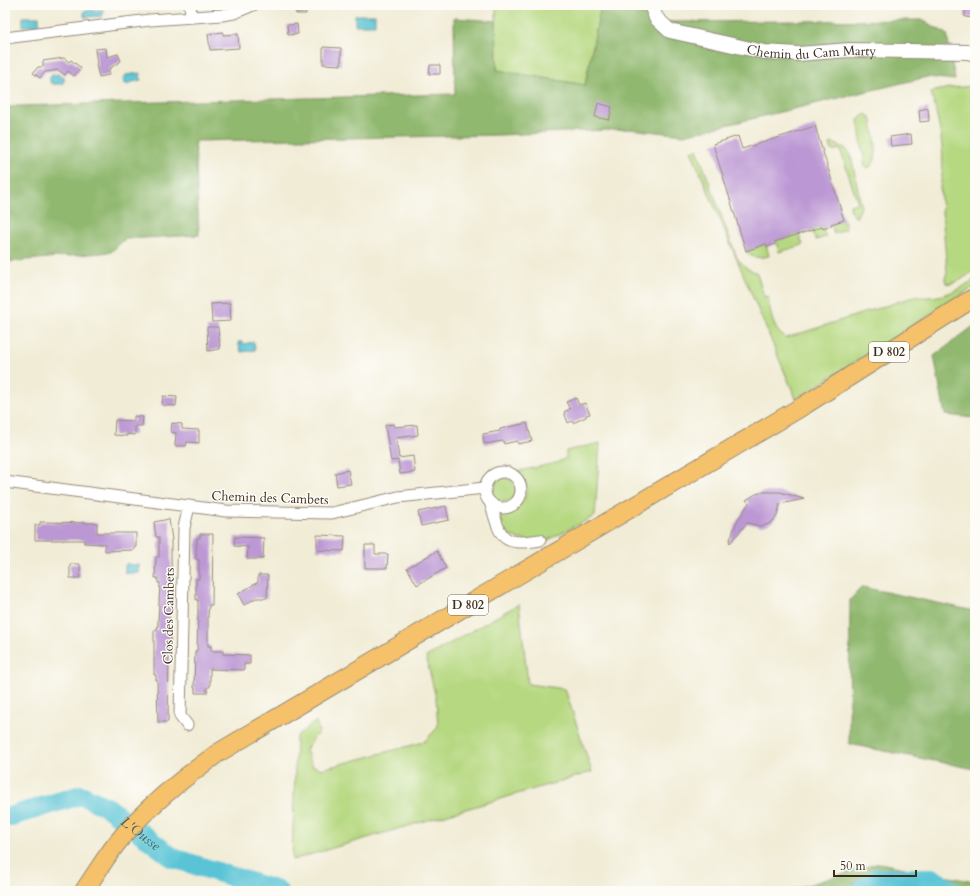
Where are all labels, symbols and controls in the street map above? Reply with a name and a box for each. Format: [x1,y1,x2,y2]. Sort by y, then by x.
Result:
street label: Chemin du Cam Marty [745,40,877,64]
road number: D 802 [869,342,909,362]
street label: Chemin des Cambets [211,487,329,509]
street label: Clos des Cambets [159,568,179,665]
road number: D 802 [448,595,488,615]
water label: L'Ousse [117,812,165,855]
scale bar [834,852,916,878]
text: 50 m [840,858,867,874]

